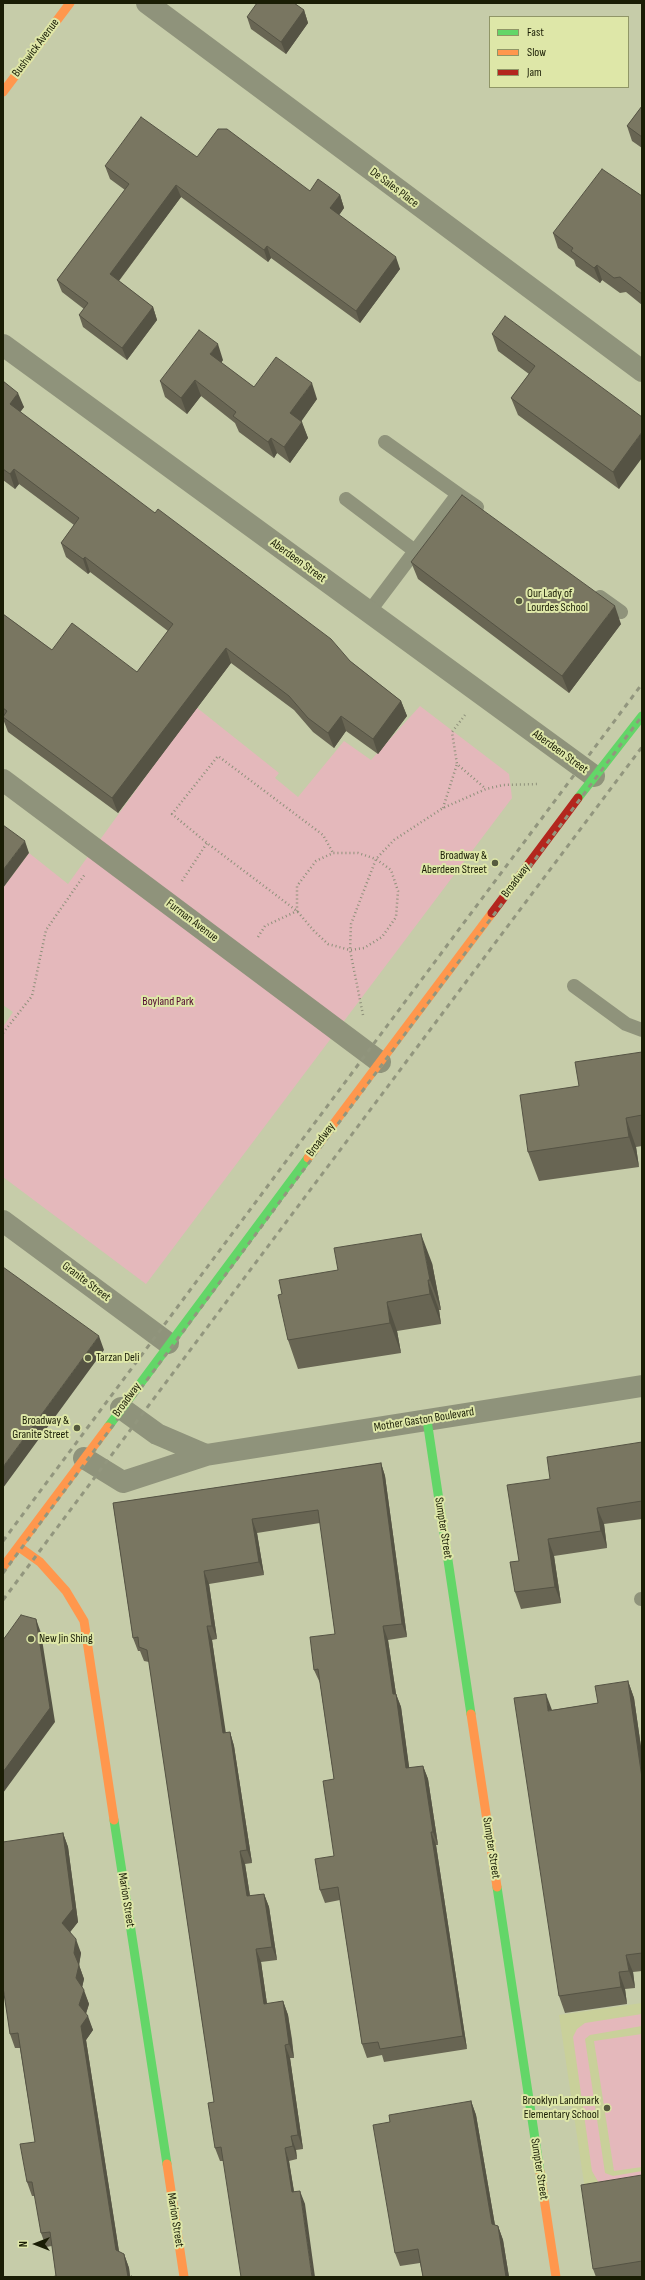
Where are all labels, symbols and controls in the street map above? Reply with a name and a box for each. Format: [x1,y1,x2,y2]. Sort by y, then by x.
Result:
street label: Bushwick Avenue [9,16,63,80]
legend [489,16,629,88]
text: Fast [527,25,544,40]
text: Slow [527,45,546,60]
text: Jam [527,65,542,80]
street label: De Sales Place [367,165,421,211]
street label: Aberdeen Street [267,536,329,586]
place label: Our Lady of Lourdes School [527,587,588,615]
marker: Our Lady of Lourdes School [514,596,524,606]
street label: Aberdeen Street [529,727,591,777]
place label: Broadway & Aberdeen Street [422,849,487,877]
marker: Broadway & Aberdeen Street [490,858,500,868]
street label: Broadway [499,861,533,901]
street label: Furman Avenue [163,897,221,945]
park label: Boyland Park [142,995,194,1009]
street label: Broadway [304,1120,338,1160]
street label: Granite Street [59,1259,113,1305]
place label: Tarzan Deli [96,1351,140,1365]
marker: Tarzan Deli [83,1353,93,1363]
street label: Broadway [110,1380,144,1420]
street label: Mother Gaston Boulevard [373,1405,475,1435]
place label: Broadway & Granite Street [12,1414,69,1442]
marker: Broadway & Granite Street [72,1423,82,1433]
street label: Sumpter Street [431,1496,455,1560]
place label: New Jin Shing [39,1632,93,1646]
marker: New Jin Shing [26,1634,36,1644]
street label: Sumpter Street [479,1816,503,1880]
street label: Marion Street [115,1872,137,1928]
place label: Brooklyn Landmark Elementary School [522,2094,599,2122]
marker: Brooklyn Landmark Elementary School [602,2103,612,2113]
street label: Sumpter Street [527,2137,551,2201]
street label: Marion Street [164,2192,186,2248]
north arrow [16,2224,56,2264]
text: N [17,2241,30,2247]

